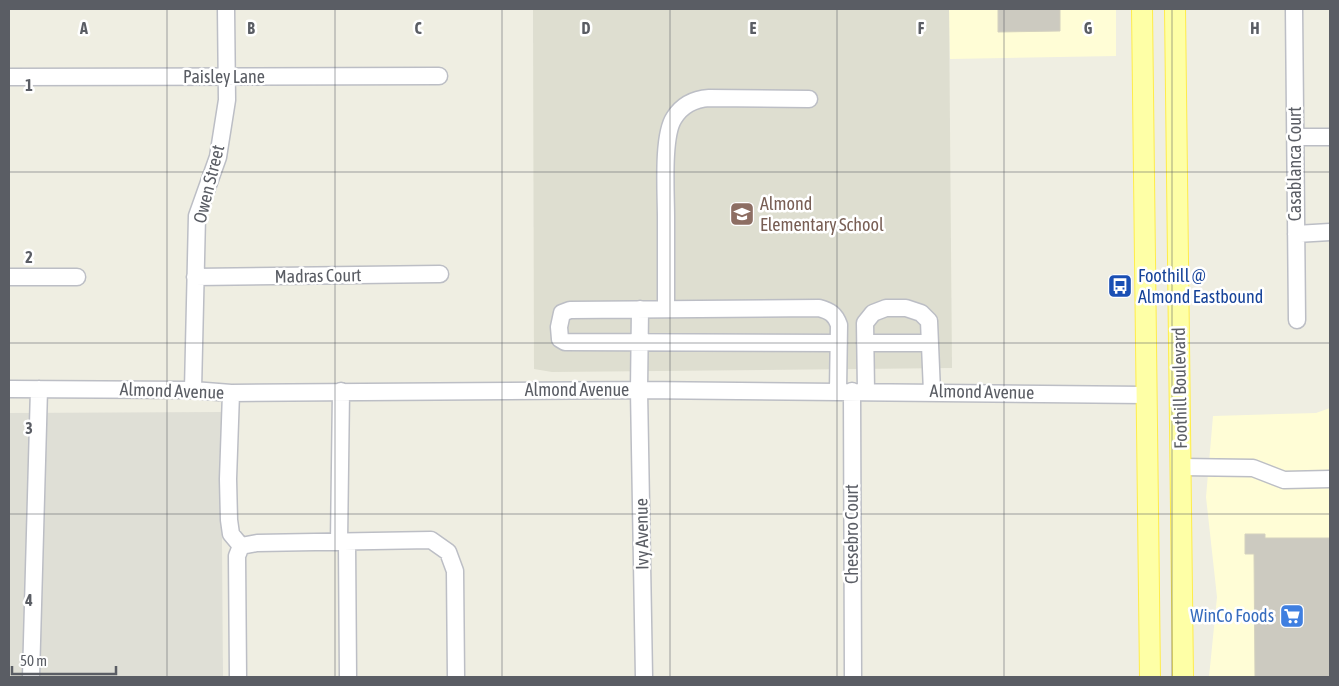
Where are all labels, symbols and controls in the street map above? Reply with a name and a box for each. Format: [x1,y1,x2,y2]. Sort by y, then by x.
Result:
text: A [79,19,88,37]
text: B [247,19,255,37]
text: C [414,19,422,37]
text: D [582,19,591,37]
text: E [750,19,757,37]
text: F [918,19,925,37]
text: G [1084,19,1093,37]
text: H [1250,19,1260,37]
street label: Paisley Lane [183,66,265,87]
text: 1 [25,76,33,94]
street label: Casablanca Court [1284,107,1305,221]
street label: Owen Street [189,143,228,225]
place label: Almond Elementary School [760,193,884,235]
school or university icon: Almond Elementary School [729,201,755,227]
text: 2 [25,248,33,266]
street label: Madras Court [274,264,362,287]
place label: Foothill @ Almond Eastbound [1138,265,1263,307]
bus stop icon: Foothill @ Almond Eastbound [1107,273,1133,299]
street label: Foothill Boulevard [1168,327,1191,449]
street label: Almond Avenue [119,378,225,403]
street label: Almond Avenue [525,379,629,400]
street label: Almond Avenue [930,380,1034,403]
text: 3 [25,419,33,437]
street label: Chesebro Court [841,484,862,584]
street label: Ivy Avenue [630,498,653,570]
text: 4 [24,591,33,609]
supermarket icon: WinCo Foods [1279,603,1305,629]
place label: WinCo Foods [1190,605,1274,626]
scale bar [12,644,116,676]
text: 50 m [20,652,47,669]

